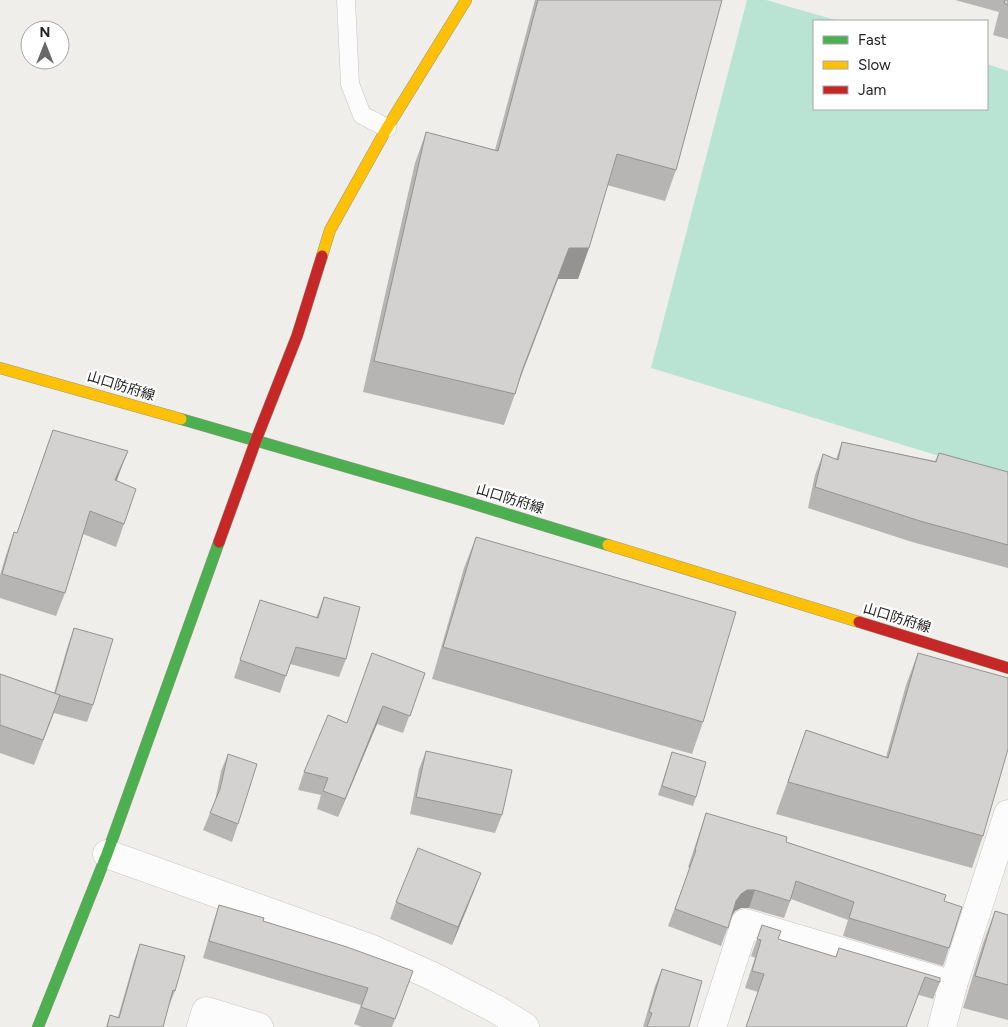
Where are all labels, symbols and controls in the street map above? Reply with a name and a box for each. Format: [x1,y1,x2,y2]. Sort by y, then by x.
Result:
north arrow [20,20,70,70]
legend [813,20,988,110]
text: N [40,24,50,41]
text: Fast [858,31,887,49]
text: Slow [858,56,891,74]
text: Jam [858,81,886,99]
street label: 山口防府線 [85,368,157,404]
street label: 山口防府線 [474,481,546,517]
street label: 山口防府線 [861,600,933,636]

